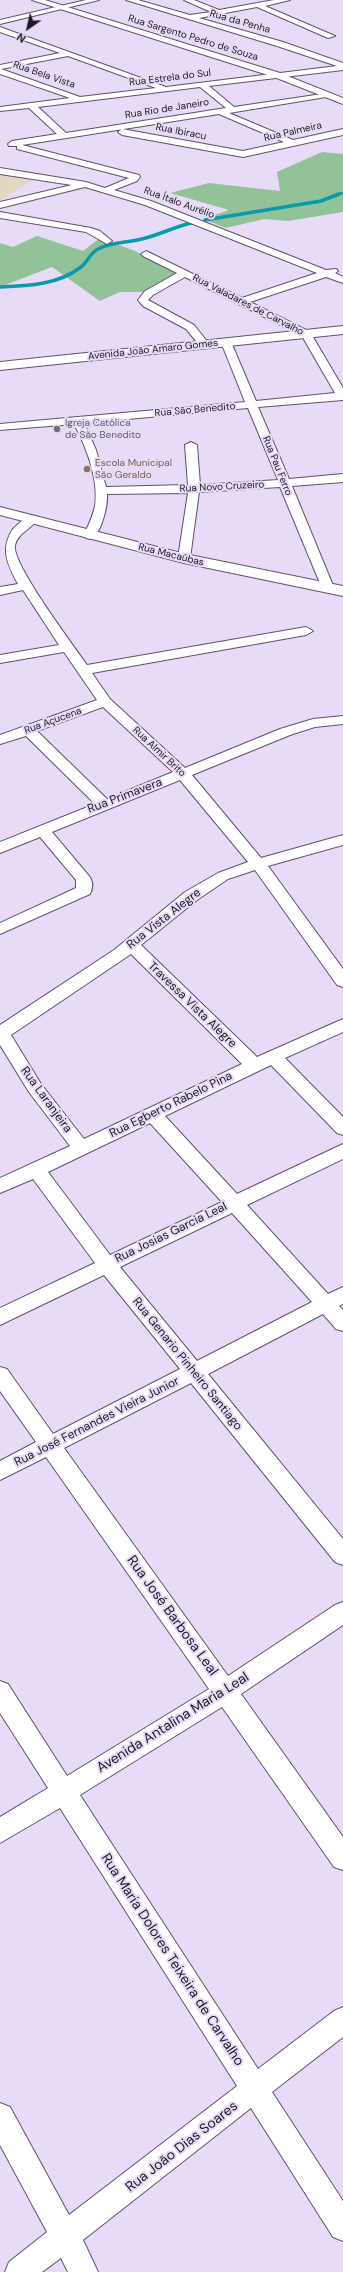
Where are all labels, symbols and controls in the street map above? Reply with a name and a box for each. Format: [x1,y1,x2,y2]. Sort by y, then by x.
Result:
north arrow [8,8,48,48]
street label: Rua da Penha [208,8,272,36]
street label: Rua Sargento Pedro de Souza [126,12,260,64]
text: N [14,30,29,46]
street label: Rua Bela Vista [11,59,77,91]
street label: Rua Estrela do Sul [128,67,212,89]
street label: Rua Rio de Janeiro [124,96,210,122]
street label: Rua Palmeira [263,120,323,144]
street label: Rua Ibiracu [155,121,207,143]
street label: Rua Ítalo Aurélio [142,185,216,221]
street label: Rua Valadares de Carvalho [191,272,305,338]
street label: Avenida João Amaro Gomes [87,337,219,363]
street label: Rua São Benedito [154,400,236,420]
place label: Igreja Católica de São Benedito [65,417,141,440]
marker: Igreja Católica de São Benedito [52,424,62,434]
street label: Rua Pau Ferro [260,434,294,498]
place label: Escola Municipal São Geraldo [95,457,172,480]
marker: Escola Municipal São Geraldo [82,464,92,474]
street label: Rua Novo Cruzeiro [179,479,265,495]
street label: Rua Macaúbas [137,541,205,569]
street label: Rua Açucena [23,705,83,737]
street label: Rua Almir Brito [130,724,188,780]
street label: Rua Primavera [86,775,164,817]
street label: Rua Vista Alegre [124,886,204,952]
street label: Travessa Vista Alegre [145,959,239,1051]
street label: Rua Laranjeira [17,1064,75,1136]
street label: Rua Egberto Rabelo Pina [107,1069,235,1141]
street label: Rua Josias Garcia Leal [113,1200,229,1266]
street label: Rua Genario Pinheiro Santiago [129,1295,245,1433]
street label: Rua José Fernandes Vieira Junior [12,1374,182,1470]
street label: Rua José Barbosa Leal [123,1553,221,1679]
street label: Avenida Antalina Maria Leal [94,1669,252,1777]
street label: Rua Maria Dolores Teixeira de Carvalho [97,1851,247,2069]
street label: Rua João Dias Soares [122,2098,242,2196]

